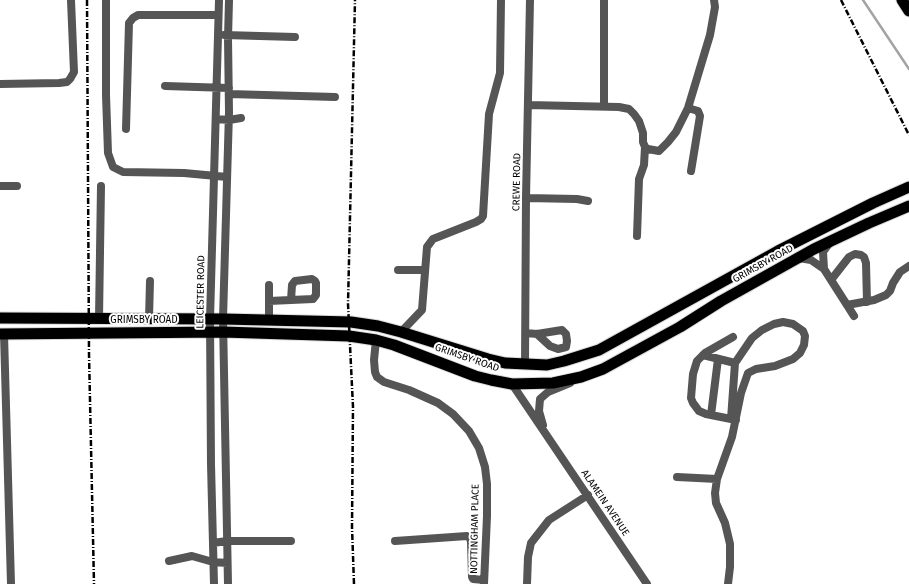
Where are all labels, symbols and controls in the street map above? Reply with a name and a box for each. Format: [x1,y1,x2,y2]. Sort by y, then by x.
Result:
street label: CREWE ROAD [510,153,524,211]
street label: GRIMSBY ROAD [731,242,795,286]
street label: LEICESTER ROAD [194,255,208,329]
street label: GRIMSBY ROAD [110,314,178,326]
street label: GRIMSBY ROAD [433,341,501,375]
street label: ALAMEIN AVENUE [578,468,632,538]
street label: NOTTINGHAM PLACE [468,484,482,574]

